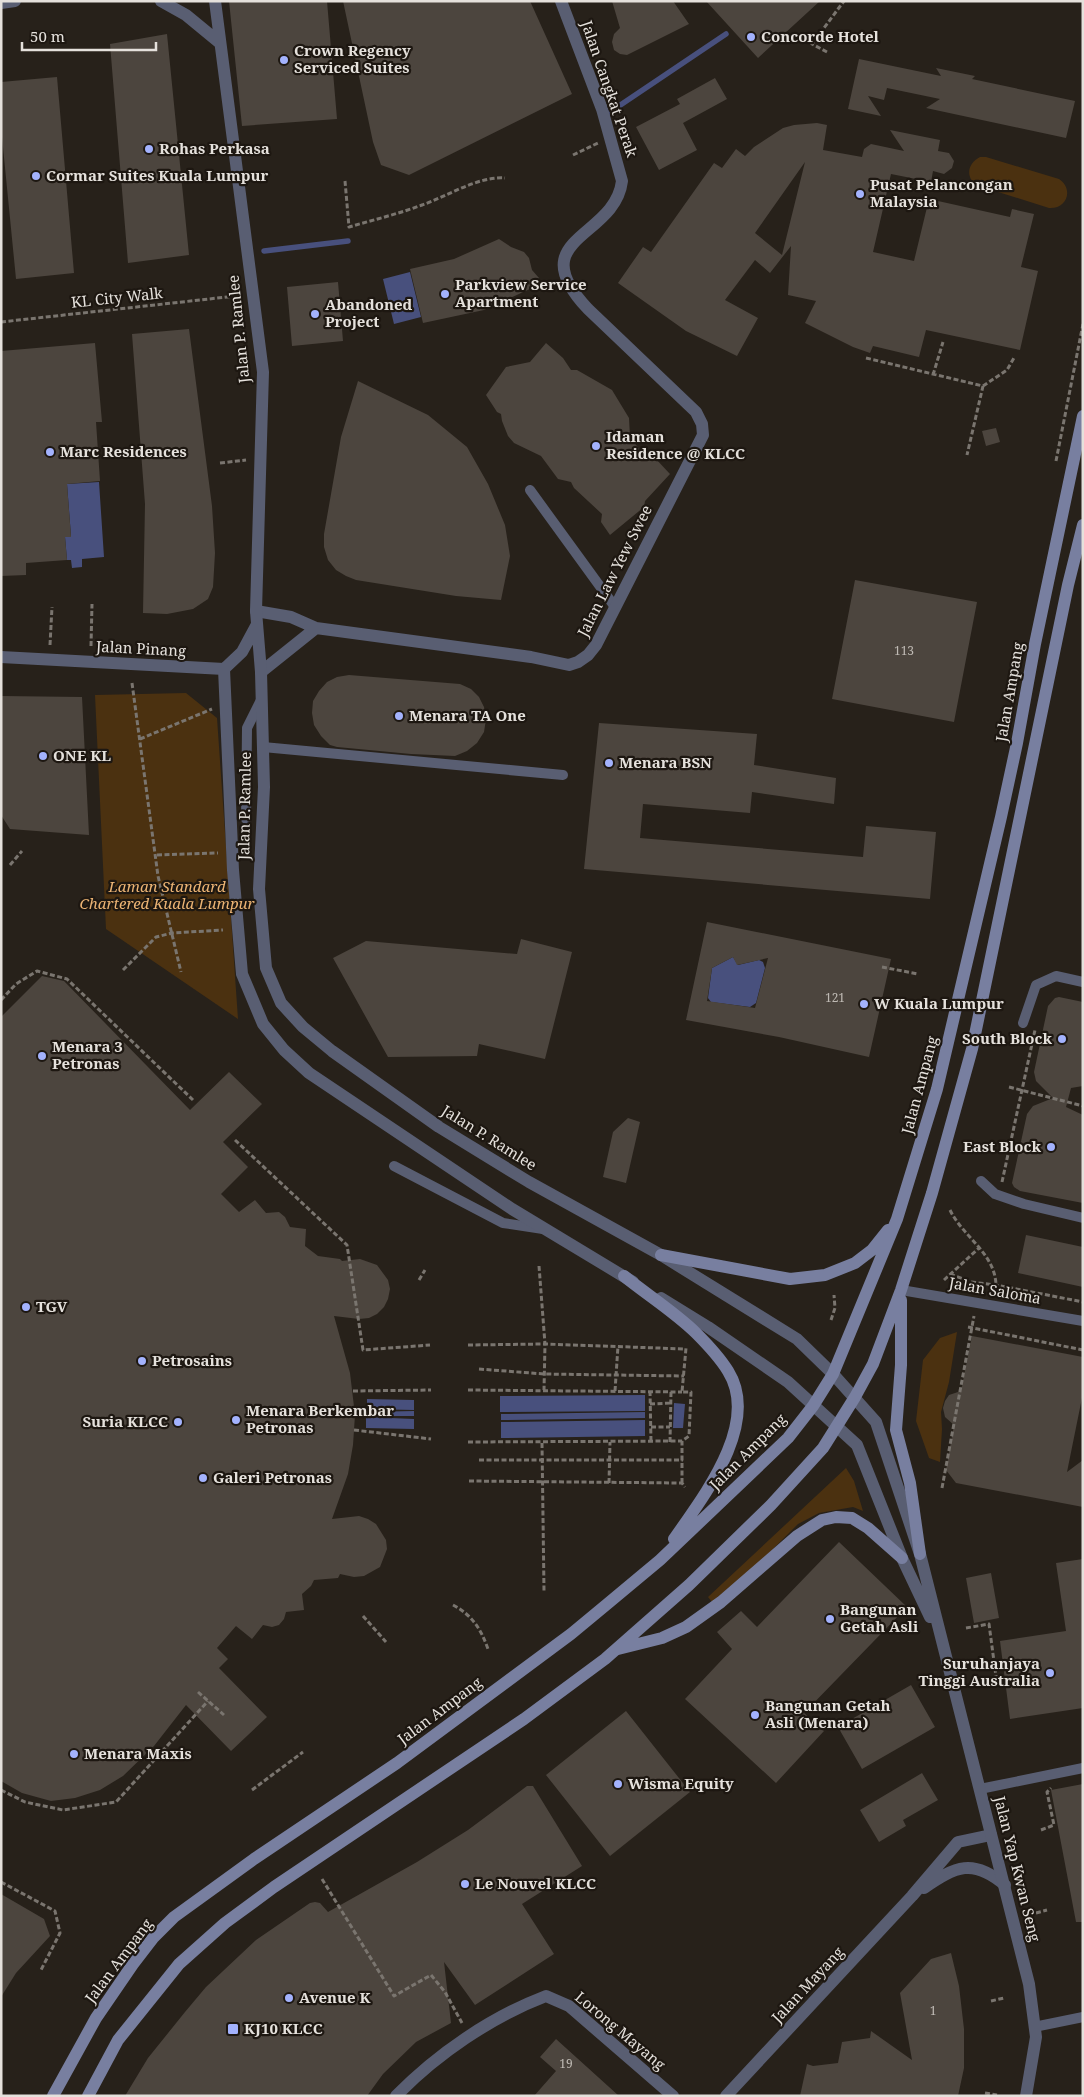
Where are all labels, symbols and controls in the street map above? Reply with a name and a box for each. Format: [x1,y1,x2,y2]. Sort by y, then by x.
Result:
street label: Jalan Cangkat Perak [577,17,643,160]
scale bar [22,20,156,52]
text: 50 m [30,26,65,46]
place label: Concorde Hotel [761,26,880,46]
marker: Concorde Hotel [745,31,757,43]
place label: Crown Regency Serviced Suites [294,40,411,77]
marker: Crown Regency Serviced Suites [278,54,290,66]
place label: Rohas Perkasa [159,138,270,158]
marker: Rohas Perkasa [143,143,155,155]
place label: Cormar Suites Kuala Lumpur [46,165,269,185]
marker: Cormar Suites Kuala Lumpur [30,170,42,182]
place label: Pusat Pelancongan Malaysia [870,174,1013,211]
marker: Pusat Pelancongan Malaysia [854,188,866,200]
street label: Jalan P. Ramlee [222,274,254,385]
place label: Parkview Service Apartment [455,274,587,311]
street label: KL City Walk [70,282,164,312]
marker: Parkview Service Apartment [439,288,451,300]
place label: Abandoned Project [325,294,413,331]
marker: Abandoned Project [309,308,321,320]
place label: Idaman Residence @ KLCC [606,426,745,463]
marker: Idaman Residence @ KLCC [590,440,602,452]
place label: Marc Residences [60,441,187,461]
marker: Marc Residences [44,446,56,458]
street label: Jalan Law Yew Swee [572,501,656,641]
street label: Jalan Pinang [94,636,187,660]
street label: Jalan Ampang [990,641,1028,744]
house number: 113 [894,642,914,659]
place label: Menara TA One [409,705,526,725]
marker: Menara TA One [393,710,405,722]
place label: ONE KL [53,745,111,765]
marker: ONE KL [37,750,49,762]
street label: Jalan P. Ramlee [233,752,255,861]
place label: Menara BSN [619,752,712,772]
marker: Menara BSN [603,757,615,769]
park label: Laman Standard Chartered Kuala Lumpur [79,876,256,913]
house number: 121 [825,989,845,1006]
place label: W Kuala Lumpur [874,993,1004,1013]
marker: W Kuala Lumpur [858,998,870,1010]
place label: South Block [962,1028,1052,1048]
marker: South Block [1056,1033,1068,1045]
street label: Jalan Ampang [896,1034,942,1137]
place label: Menara 3 Petronas [52,1036,123,1073]
marker: Menara 3 Petronas [36,1050,48,1062]
street label: Jalan P. Ramlee [437,1099,541,1174]
place label: East Block [963,1136,1041,1156]
marker: East Block [1045,1141,1057,1153]
street label: Jalan Saloma [947,1272,1043,1308]
place label: TGV [36,1296,68,1316]
marker: TGV [20,1301,32,1313]
place label: Petrosains [152,1350,232,1370]
marker: Petrosains [136,1355,148,1367]
place label: Menara Berkembar Petronas [246,1400,394,1437]
street label: Jalan Ampang [704,1409,790,1495]
place label: Suria KLCC [82,1411,168,1431]
marker: Menara Berkembar Petronas [230,1414,242,1426]
marker: Suria KLCC [172,1416,184,1428]
place label: Galeri Petronas [213,1467,332,1487]
marker: Galeri Petronas [197,1472,209,1484]
place label: Bangunan Getah Asli [840,1599,919,1636]
marker: Bangunan Getah Asli [824,1613,836,1625]
place label: Suruhanjaya Tinggi Australia [919,1653,1040,1690]
marker: Suruhanjaya Tinggi Australia [1044,1667,1056,1679]
street label: Jalan Ampang [392,1672,486,1749]
place label: Bangunan Getah Asli (Menara) [765,1695,891,1732]
marker: Bangunan Getah Asli (Menara) [749,1709,761,1721]
place label: Menara Maxis [84,1743,192,1763]
marker: Menara Maxis [68,1748,80,1760]
place label: Wisma Equity [628,1773,734,1793]
marker: Wisma Equity [612,1778,624,1790]
street label: Jalan Yap Kwan Seng [990,1793,1046,1944]
place label: Le Nouvel KLCC [475,1873,596,1893]
marker: Le Nouvel KLCC [459,1878,471,1890]
street label: Jalan Ampang [79,1914,156,2007]
street label: Jalan Mayang [766,1942,848,2027]
street label: Lorong Mayang [571,1986,670,2074]
place label: Avenue K [299,1987,372,2007]
marker: Avenue K [283,1992,295,2004]
house number: 1 [930,2002,936,2019]
place label: KJ10 KLCC [244,2018,323,2038]
marker: KJ10 KLCC [226,2022,240,2036]
house number: 19 [559,2055,573,2072]

